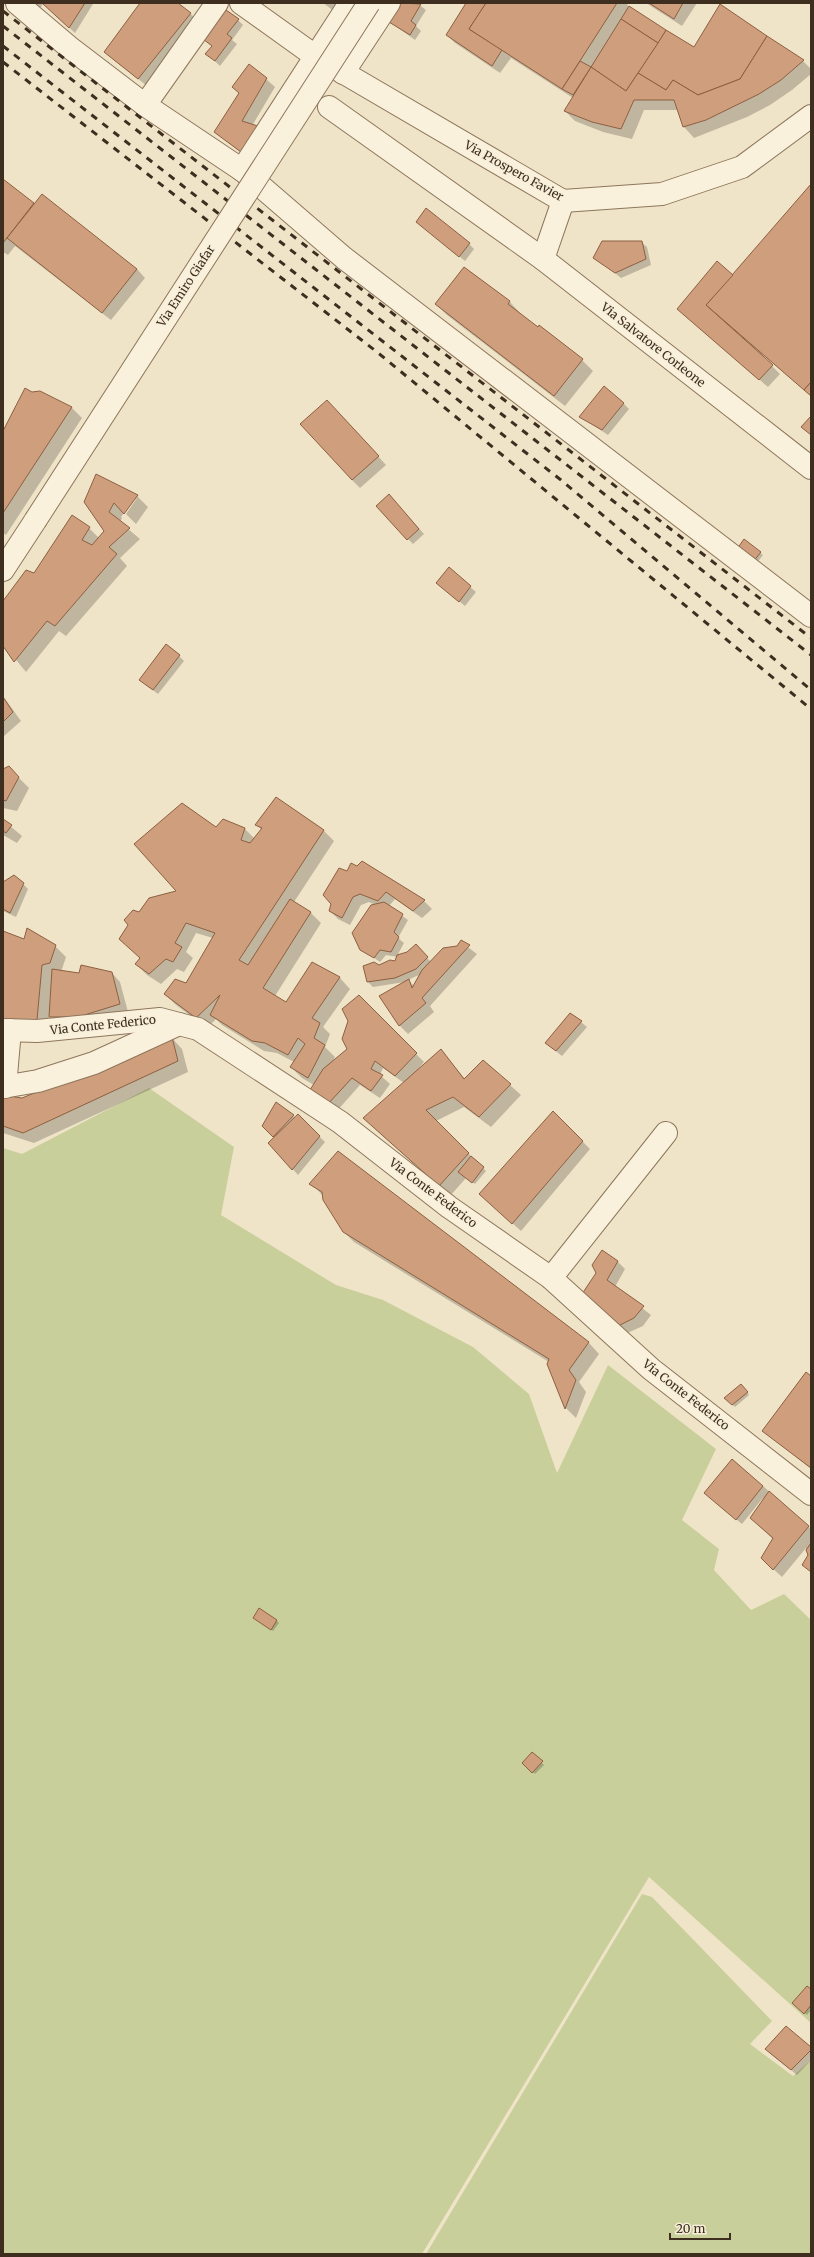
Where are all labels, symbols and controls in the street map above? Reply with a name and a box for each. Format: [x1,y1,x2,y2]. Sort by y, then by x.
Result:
street label: Via Prospero Favier [461,137,567,204]
street label: Via Emiro Giafar [153,241,218,330]
street label: Via Salvatore Corleone [597,299,708,390]
street label: Via Conte Federico [48,1011,157,1038]
street label: Via Conte Federico [386,1154,480,1231]
street label: Via Conte Federico [639,1355,733,1433]
scale bar [670,2215,730,2241]
text: 20 m [676,2221,705,2236]

